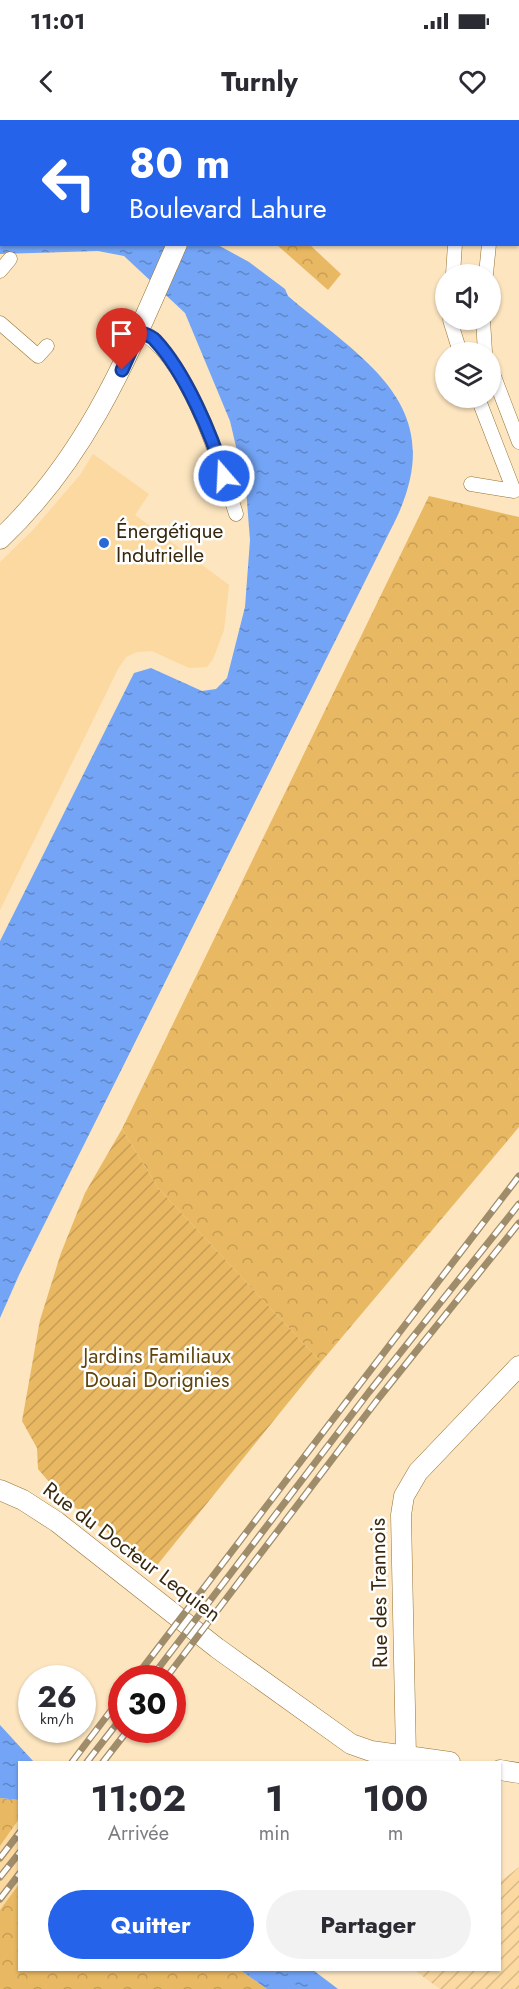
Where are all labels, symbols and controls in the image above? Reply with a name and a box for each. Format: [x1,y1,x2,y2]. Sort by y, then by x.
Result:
text: 11:01 [30,5,85,37]
text: Turnly [221,62,298,101]
icon: back [30,65,63,98]
icon: heart [456,65,489,98]
text: 80 m [129,133,230,194]
icon: left [30,144,108,222]
text: Boulevard Lahure [129,189,327,228]
map controls [435,264,501,408]
button: sound [435,264,501,330]
pin [96,308,147,370]
icon: arrive [105,317,138,350]
button: layers [435,342,501,408]
position arrow [192,444,256,508]
place label: Énergétique Indutrielle [116,516,224,570]
marker: Énergétique Indutrielle [97,536,111,550]
park label: Jardins Familiaux Douai Dorignies [80,1341,231,1395]
street label: Rue du Docteur Lequien [37,1475,227,1629]
street label: Rue des Trannois [363,1518,395,1668]
speed limit sign: 30 [108,1665,186,1743]
text: 26 [37,1675,77,1718]
text: km/h [40,1708,74,1730]
text: 11:02 [90,1772,186,1824]
text: 1 [265,1772,283,1824]
text: 100 [362,1772,428,1824]
text: Arrivée [108,1819,169,1848]
text: min [259,1819,290,1848]
text: m [388,1819,403,1848]
button: Quitter [48,1890,254,1959]
button: Partager [266,1890,471,1959]

